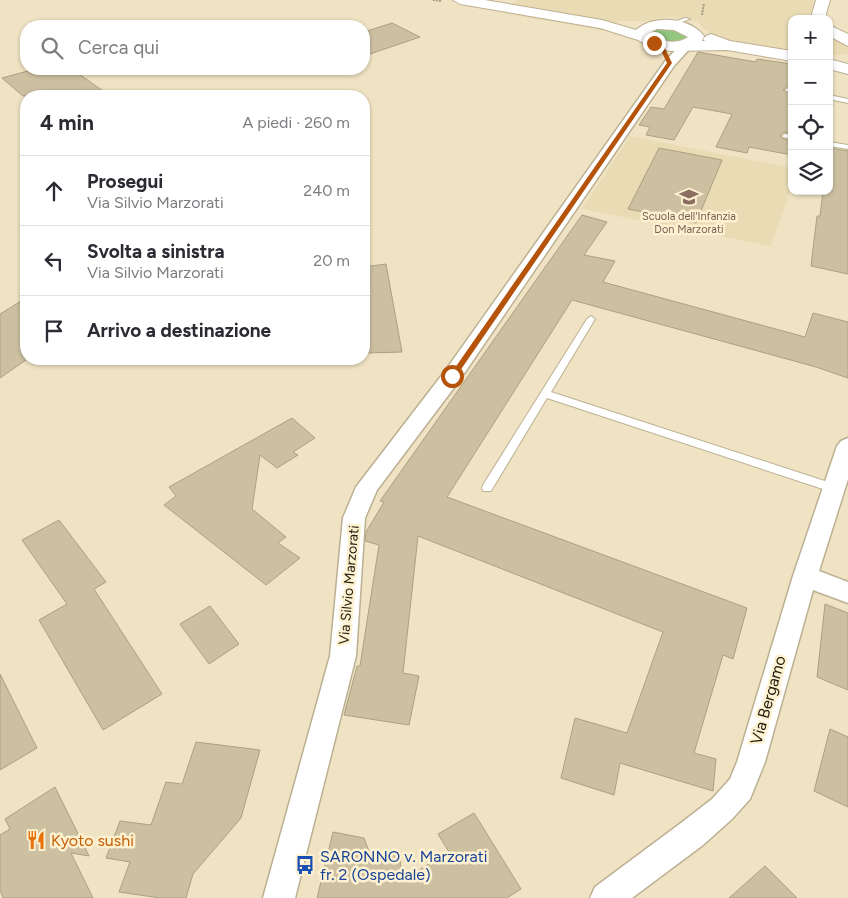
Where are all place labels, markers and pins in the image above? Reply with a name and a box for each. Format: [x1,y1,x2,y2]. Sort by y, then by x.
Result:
school or university icon: Scuola dell'Infanzia Don Marzorati [678,186,700,208]
place label: Scuola dell'Infanzia Don Marzorati [642,210,736,236]
restaurant icon: Kyoto sushi [25,829,47,851]
place label: Kyoto sushi [51,831,134,850]
place label: SARONNO v. Marzorati fr. 2 (Ospedale) [320,847,487,884]
bus stop icon: SARONNO v. Marzorati fr. 2 (Ospedale) [294,854,316,876]

